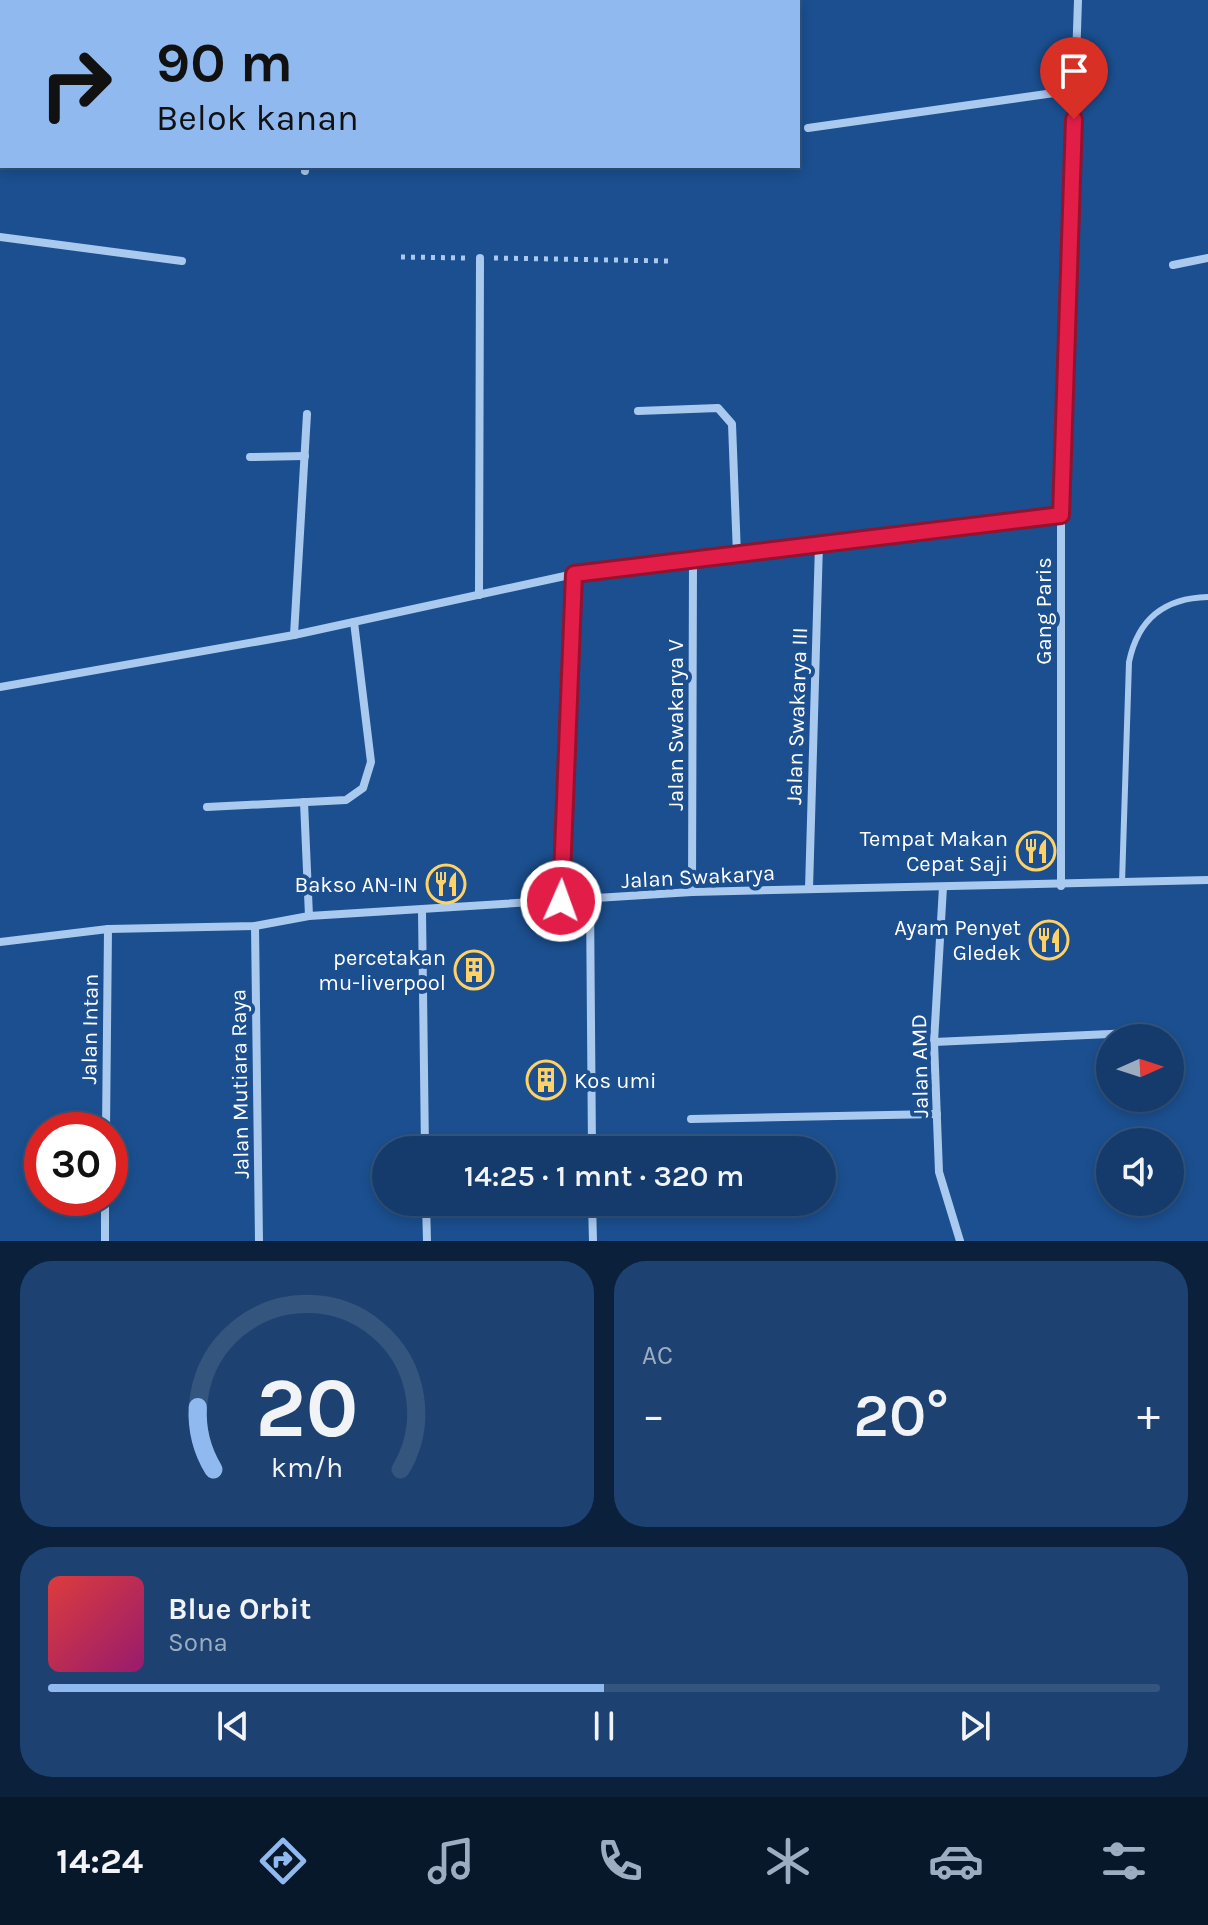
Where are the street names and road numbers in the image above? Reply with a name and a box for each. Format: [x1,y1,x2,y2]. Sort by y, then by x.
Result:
street label: Gang Paris [1031,557,1057,665]
street label: Jalan Swakarya III [781,627,813,805]
street label: Jalan Swakarya V [663,639,689,811]
street label: Jalan Swakarya [621,860,776,894]
street label: Jalan Intan [76,973,104,1085]
street label: Jalan Mutiara Raya [225,989,255,1179]
street label: Jalan AMD [906,1014,934,1118]

